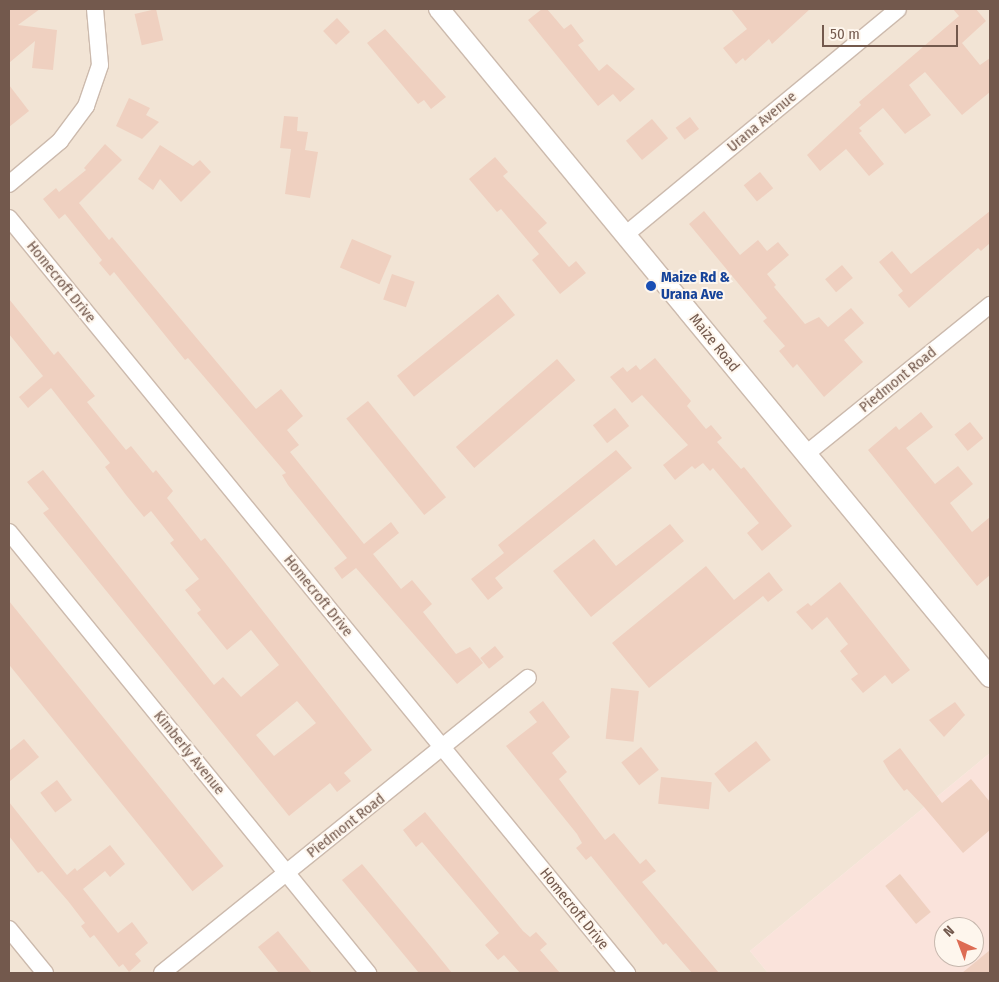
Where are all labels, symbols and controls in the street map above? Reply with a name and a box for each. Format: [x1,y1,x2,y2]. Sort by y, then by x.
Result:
scale bar [824,15,960,47]
text: 50 m [830,25,860,43]
street label: Urana Avenue [724,88,800,156]
street label: Homecroft Drive [23,238,99,326]
place label: Maize Rd & Urana Ave [661,268,730,303]
marker: Maize Rd & Urana Ave [645,280,657,292]
street label: Maize Road [685,310,743,376]
street label: Piedmont Road [856,343,940,417]
street label: Homecroft Drive [280,552,356,640]
street label: Kimberly Avenue [150,707,228,799]
street label: Piedmont Road [303,790,389,862]
street label: Homecroft Drive [536,865,612,953]
north arrow [934,917,984,967]
text: N [940,922,958,940]

